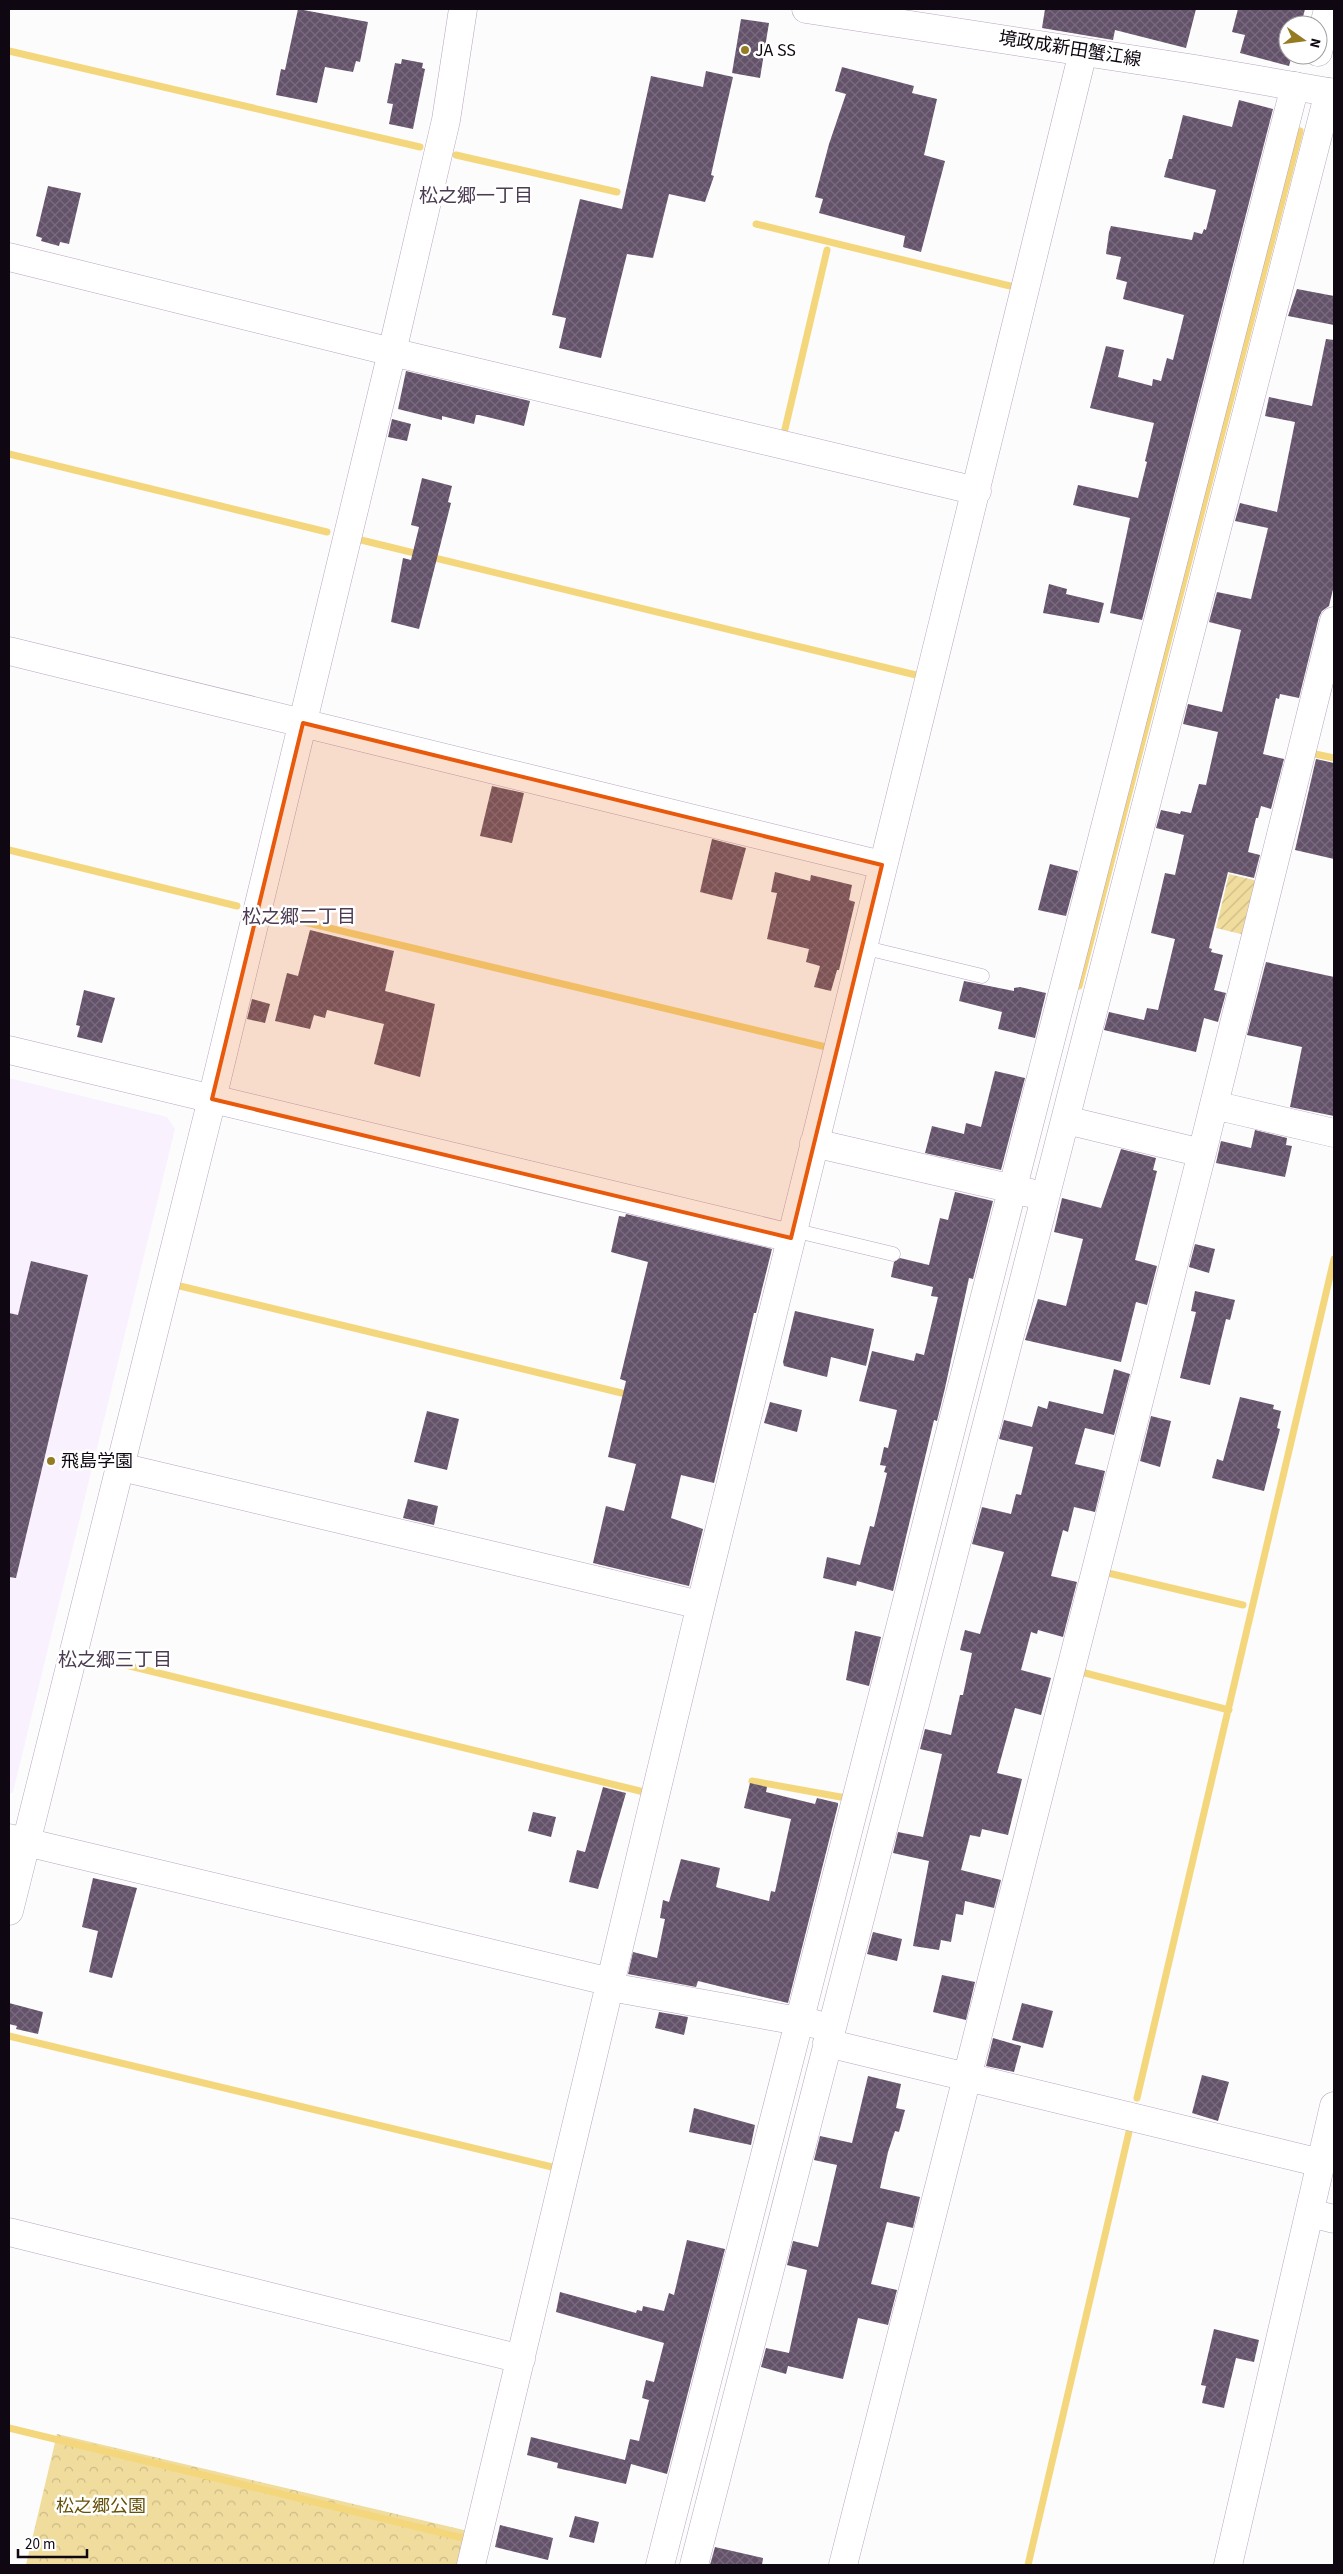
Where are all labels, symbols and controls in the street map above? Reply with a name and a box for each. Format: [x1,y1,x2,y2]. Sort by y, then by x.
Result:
north arrow [1278,15,1328,65]
street label: 境政成新田蟹江線 [997,25,1143,73]
text: N [1304,36,1325,50]
place label: JA SS [755,38,796,63]
marker: JA SS [739,44,751,56]
district label: 松之郷一丁目 [419,183,533,210]
district label: 松之郷二丁目 [242,904,356,931]
place label: 飛島学園 [61,1449,133,1474]
marker: 飛島学園 [45,1455,57,1467]
district label: 松之郷三丁目 [58,1647,172,1674]
park label: 松之郷公園 [56,2494,146,2519]
scale bar [18,2526,86,2558]
text: 20 m [25,2534,55,2555]

